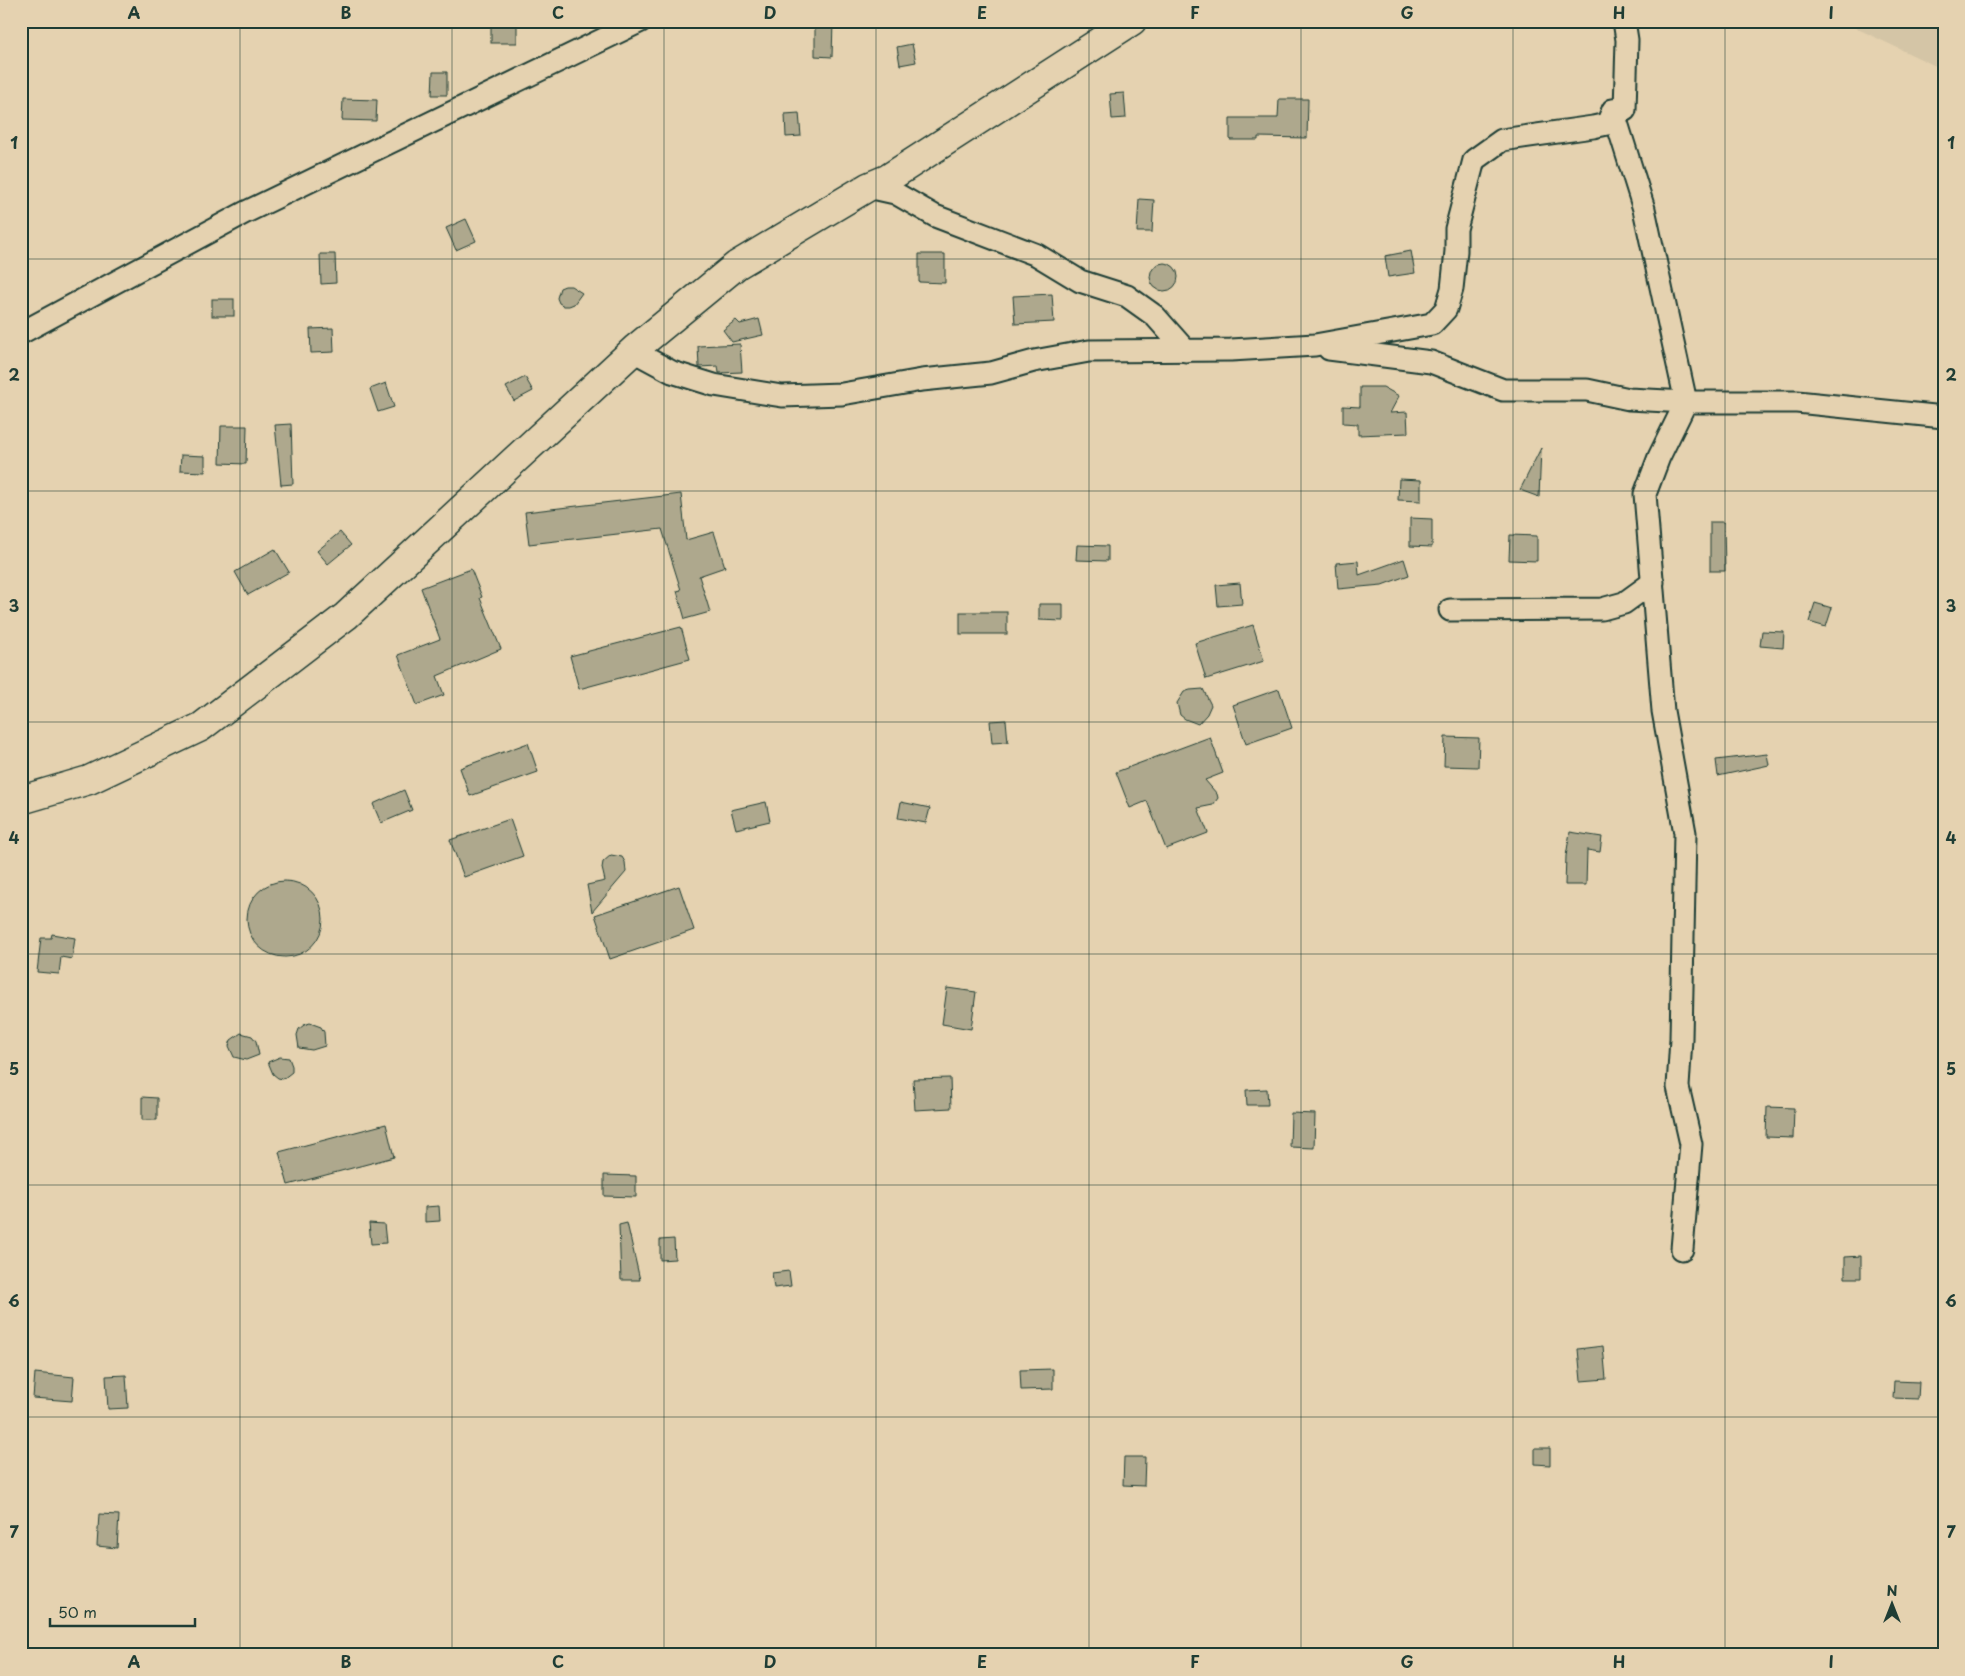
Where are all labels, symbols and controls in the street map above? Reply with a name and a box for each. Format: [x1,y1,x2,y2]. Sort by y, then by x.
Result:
text: A [128,0,141,24]
text: B [341,0,352,24]
text: C [552,0,564,24]
text: D [764,0,776,24]
text: E [977,0,987,24]
text: F [1190,0,1200,24]
text: G [1400,0,1414,24]
text: H [1613,0,1625,24]
text: I [1828,0,1834,24]
text: 1 [10,130,18,154]
text: 1 [1947,130,1955,154]
text: 2 [8,362,20,386]
text: 2 [1945,362,1957,386]
text: 3 [9,593,19,617]
text: 3 [1946,593,1956,617]
text: 4 [9,825,20,849]
text: 4 [1946,825,1957,849]
text: 5 [9,1056,19,1080]
text: 5 [1946,1056,1956,1080]
text: 6 [8,1288,20,1312]
text: 6 [1945,1288,1957,1312]
text: 7 [9,1519,19,1543]
text: 7 [1946,1519,1956,1543]
north arrow [1868,1578,1918,1628]
text: N [1886,1580,1898,1601]
scale bar [50,1596,195,1628]
text: 50 m [58,1600,97,1623]
text: A [128,1649,141,1673]
text: B [341,1649,352,1673]
text: C [552,1649,564,1673]
text: D [764,1649,776,1673]
text: E [977,1649,987,1673]
text: F [1190,1649,1200,1673]
text: G [1400,1649,1414,1673]
text: H [1613,1649,1625,1673]
text: I [1828,1649,1834,1673]

